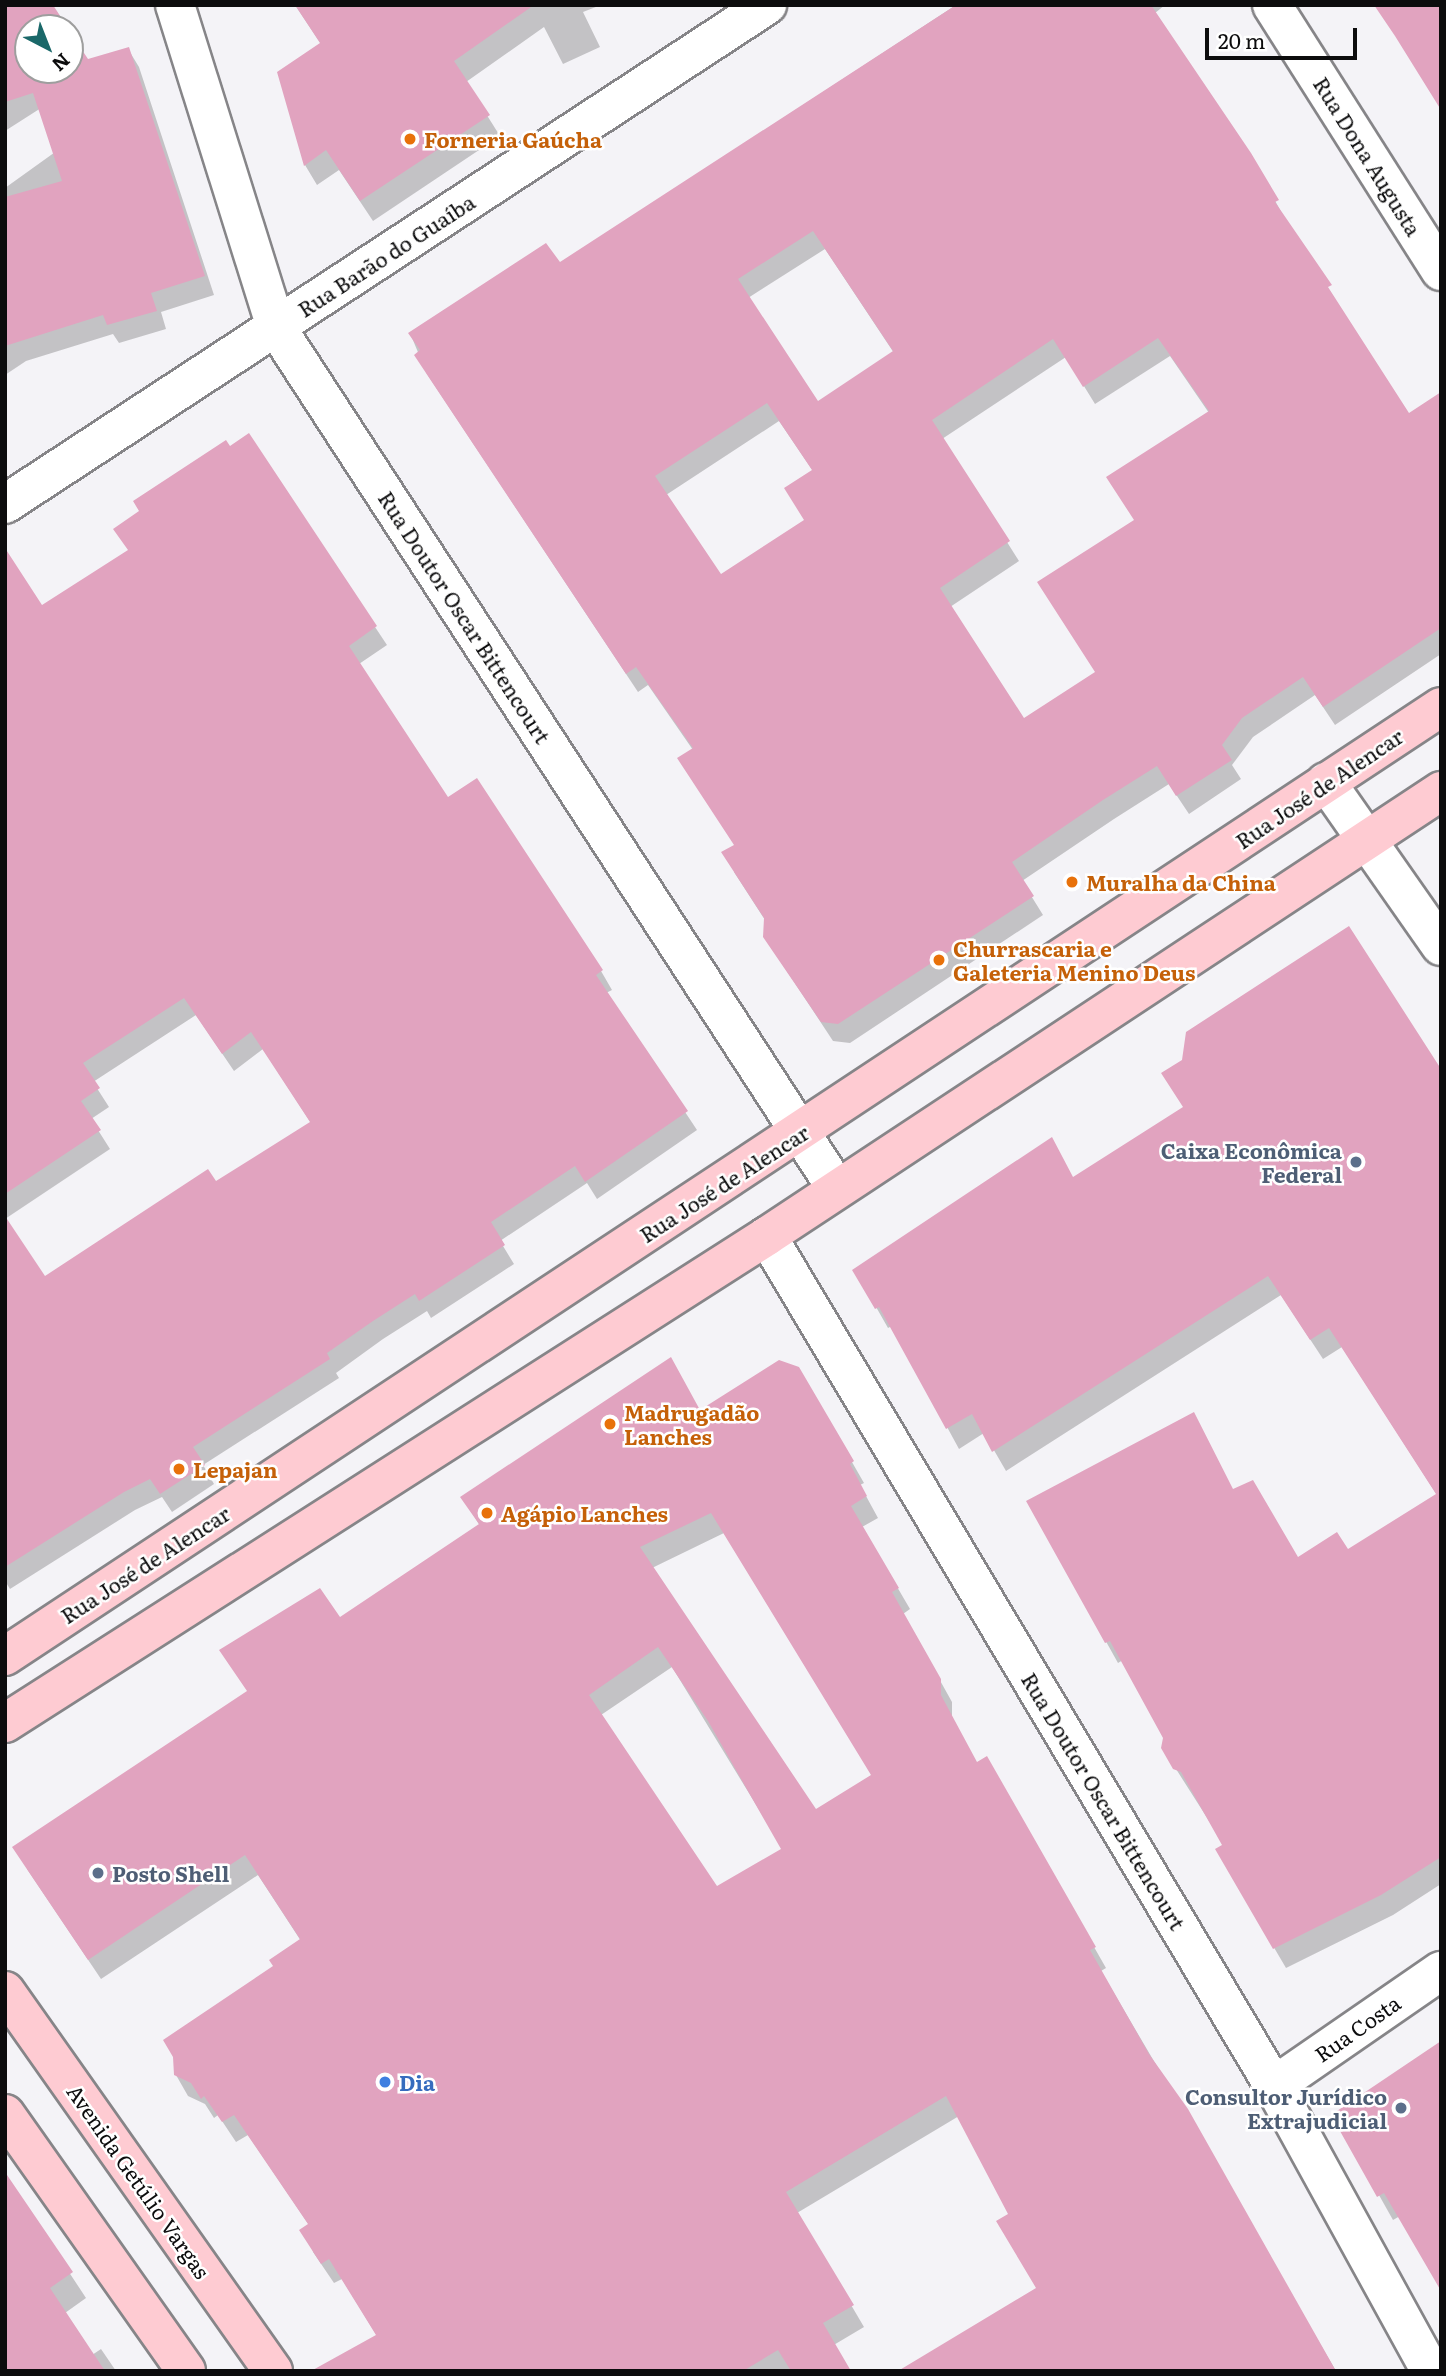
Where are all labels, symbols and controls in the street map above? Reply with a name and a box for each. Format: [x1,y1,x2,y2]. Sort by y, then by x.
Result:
north arrow [14,14,84,84]
scale bar [1208,14,1360,58]
text: 20 m [1218,24,1265,55]
text: N [46,47,77,79]
street label: Rua Dona Augusta [1309,72,1427,240]
place label: Forneria Gaúcha [424,126,602,152]
marker: Forneria Gaúcha [402,131,418,147]
street label: Rua Barão do Guaíba [293,188,479,322]
street label: Rua Doutor Oscar Bittencourt [374,486,556,748]
street label: Rua José de Alencar [1230,723,1408,853]
place label: Muralha da China [1086,869,1276,895]
marker: Muralha da China [1064,874,1080,890]
place label: Churrascaria e Galeteria Menino Deus [953,935,1195,985]
marker: Churrascaria e Galeteria Menino Deus [931,952,947,968]
street label: Rua José de Alencar [635,1119,813,1247]
place label: Caixa Econômica Federal [1161,1137,1342,1187]
marker: Caixa Econômica Federal [1348,1154,1364,1170]
place label: Madrugadão Lanches [624,1399,759,1449]
marker: Madrugadão Lanches [602,1416,618,1432]
place label: Lepajan [193,1456,277,1482]
marker: Lepajan [171,1461,187,1477]
street label: Rua José de Alencar [56,1500,234,1628]
place label: Agápio Lanches [501,1500,668,1526]
marker: Agápio Lanches [479,1505,495,1521]
street label: Rua Doutor Oscar Bittencourt [1017,1668,1191,1934]
place label: Posto Shell [112,1860,229,1886]
marker: Posto Shell [90,1865,106,1881]
street label: Rua Costa [1309,1989,1405,2067]
place label: Dia [399,2069,435,2095]
marker: Dia [377,2074,393,2090]
street label: Avenida Getúlio Vargas [62,2079,216,2283]
place label: Consultor Jurídico Extrajudicial [1185,2083,1387,2133]
marker: Consultor Jurídico Extrajudicial [1393,2100,1409,2116]

